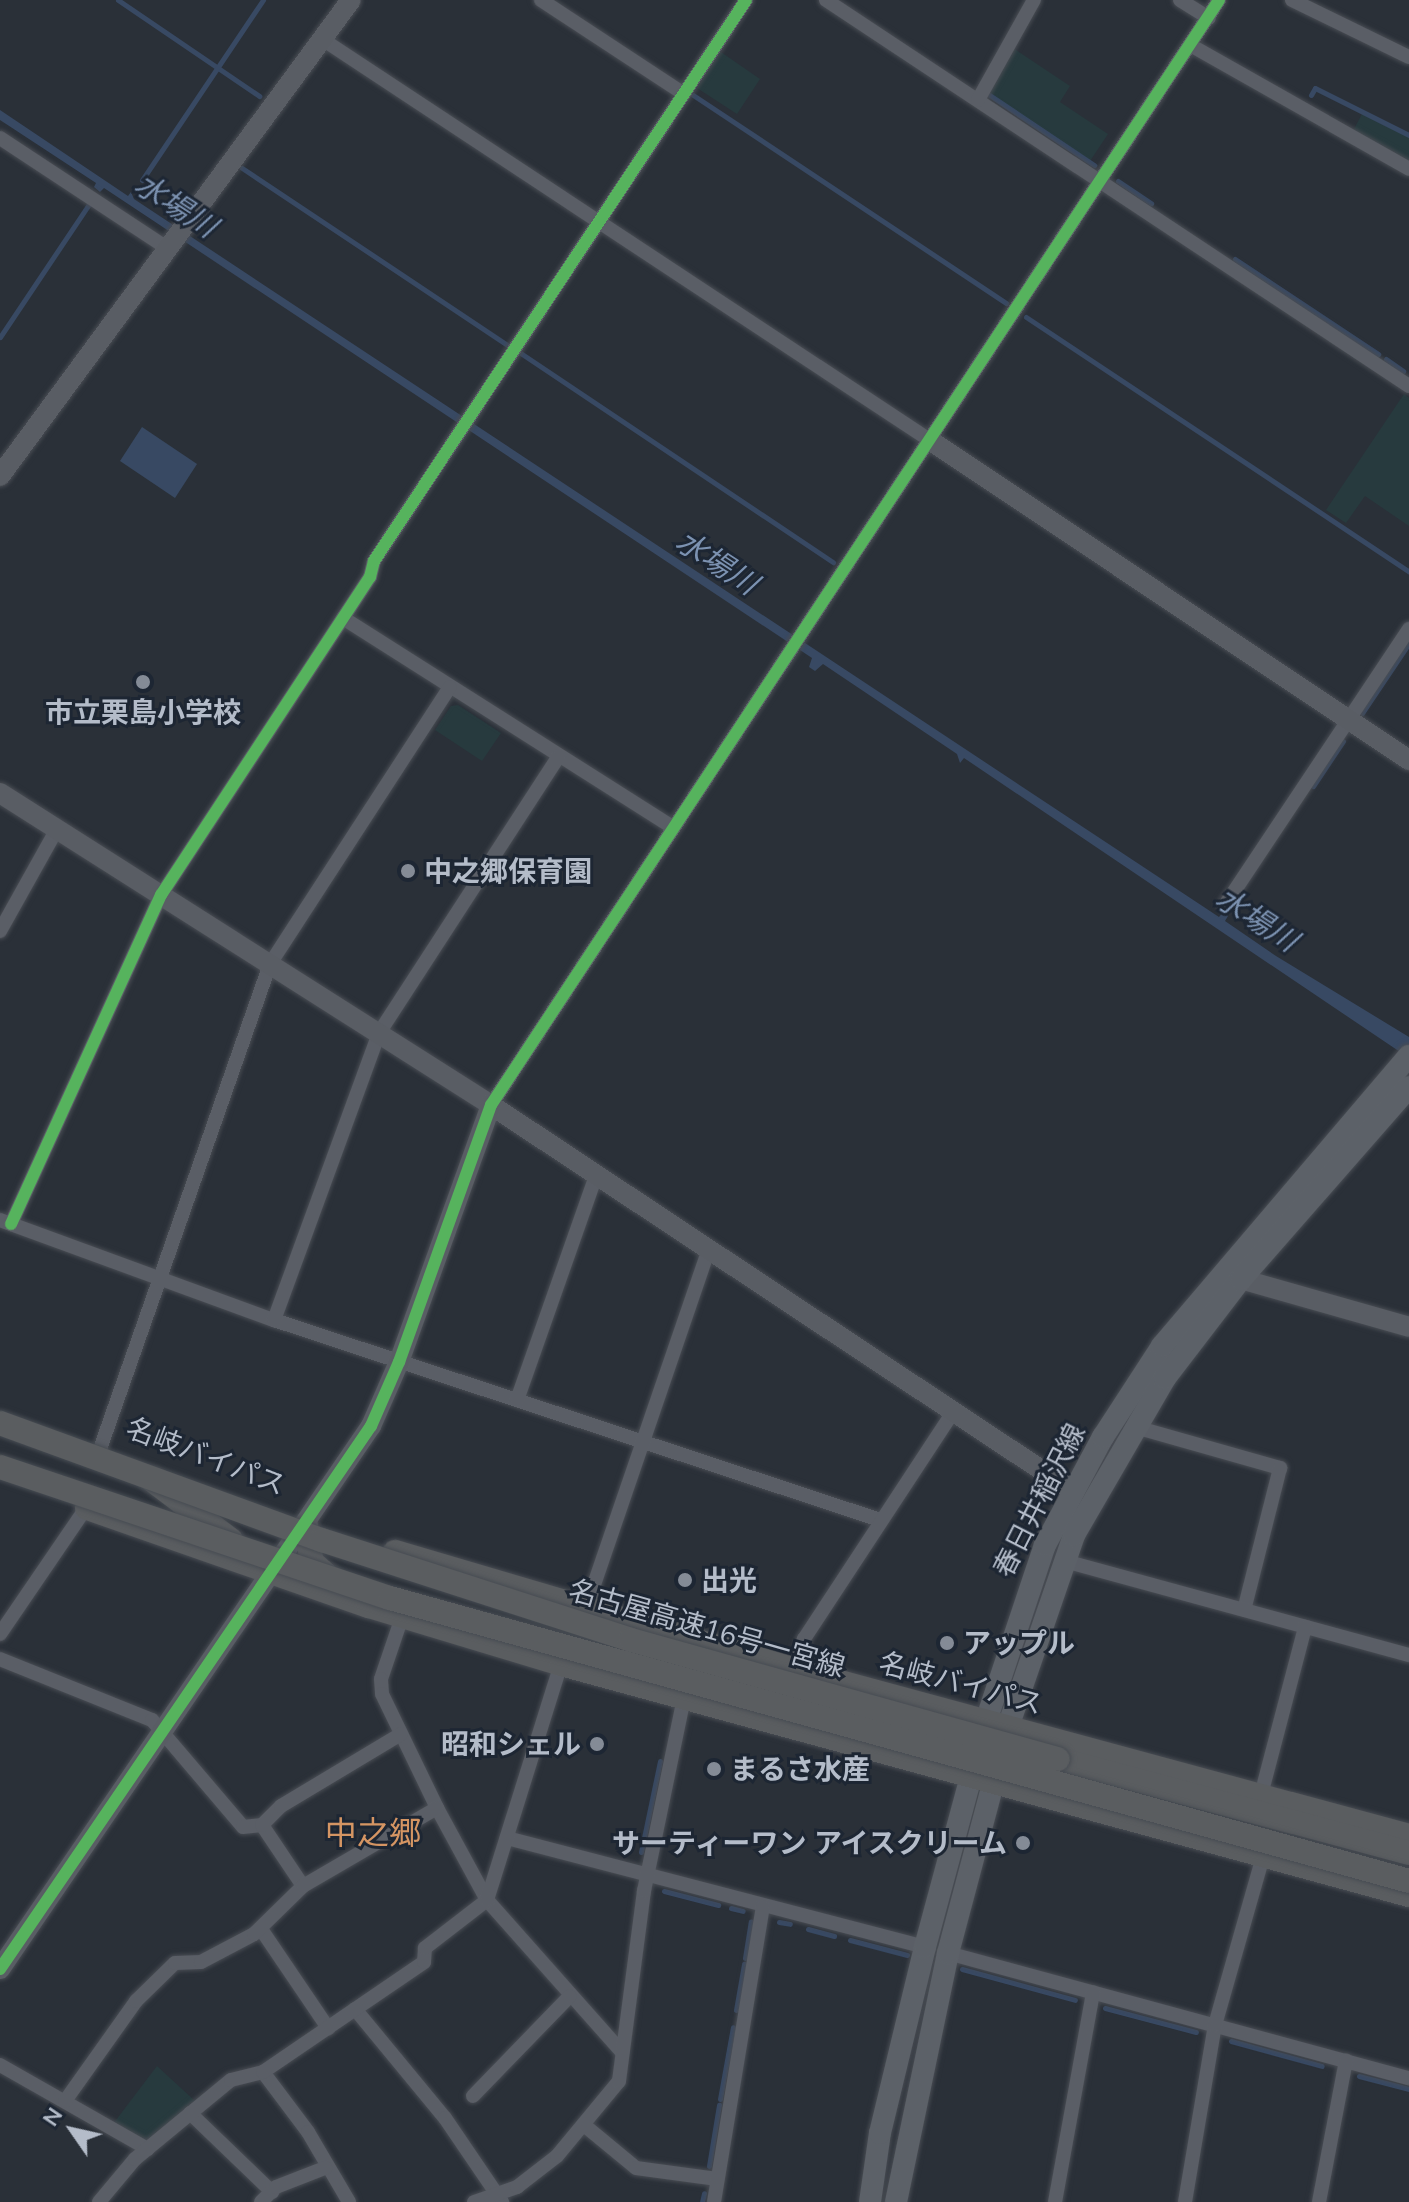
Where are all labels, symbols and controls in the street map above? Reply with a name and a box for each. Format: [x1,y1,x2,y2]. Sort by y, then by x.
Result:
water label: 水場川 [128,165,224,245]
water label: 水場川 [669,522,765,602]
marker: 市立栗島小学校 [134,673,152,691]
place label: 市立栗島小学校 [45,695,241,729]
place label: 中之郷保育園 [424,854,592,888]
marker: 中之郷保育園 [399,862,417,880]
water label: 水場川 [1209,879,1305,959]
street label: 名岐バイパス [122,1410,290,1502]
street label: 春日井稲沢線 [986,1418,1092,1582]
place label: 出光 [701,1563,757,1597]
marker: 出光 [676,1571,694,1589]
street label: 名古屋高速16号一宮線 [565,1572,849,1684]
place label: アップル [963,1626,1075,1660]
marker: アップル [938,1634,956,1652]
street label: 名岐バイパス [876,1645,1046,1721]
place label: 昭和シェル [441,1727,581,1761]
marker: 昭和シェル [588,1735,606,1753]
place label: まるさ水産 [730,1752,870,1786]
marker: まるさ水産 [705,1760,723,1778]
district label: 中之郷 [325,1813,421,1851]
place label: サーティーワン アイスクリーム [607,1826,1007,1860]
marker: サーティーワン アイスクリーム [1014,1834,1032,1852]
north arrow [32,2090,112,2170]
text: N [36,2102,68,2131]

